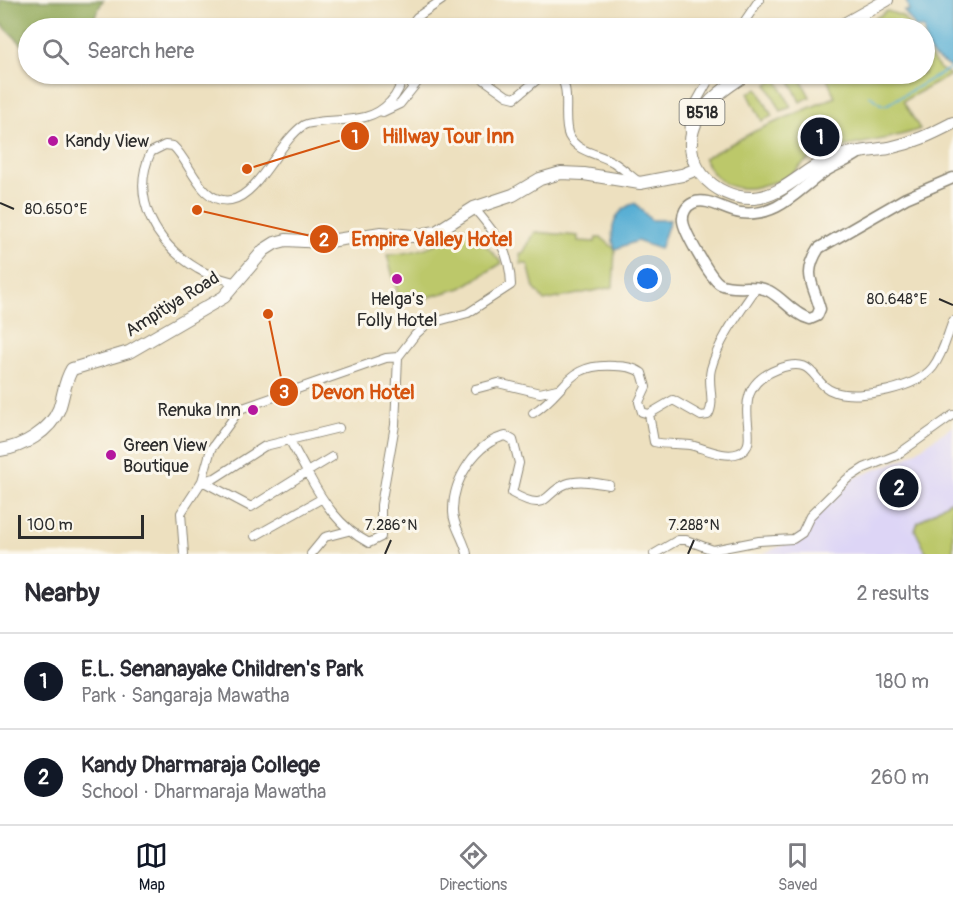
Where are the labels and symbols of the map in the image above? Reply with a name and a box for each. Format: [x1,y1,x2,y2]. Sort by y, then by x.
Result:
road number: B518 [680,99,724,125]
pin: 1 [800,114,840,160]
callout: Hillway Tour Inn [340,117,526,155]
text: Hillway Tour Inn [382,124,514,149]
text: 1 [351,126,359,149]
place label: Kandy View [65,130,149,153]
marker: Kandy View [46,134,60,148]
text: 80.650°E [25,200,87,219]
callout: Empire Valley Hotel [309,220,525,258]
text: Empire Valley Hotel [351,227,513,252]
text: 2 [319,229,329,252]
your location [633,264,662,293]
street label: Ampitiya Road [121,266,224,342]
marker: Helga's Folly Hotel [390,272,404,286]
place label: Helga's Folly Hotel [356,288,438,332]
text: 80.648°E [867,290,927,309]
callout: Devon Hotel [269,373,427,411]
text: Devon Hotel [311,380,415,405]
text: 3 [279,381,289,404]
place label: Renuka Inn [158,399,241,422]
marker: Renuka Inn [246,403,260,417]
place label: Green View Boutique [123,434,208,478]
marker: Green View Boutique [104,448,118,462]
pin: 2 [880,466,918,510]
scale bar [18,512,144,540]
text: 7.286°N [365,516,417,535]
text: 7.288°N [668,516,720,535]

